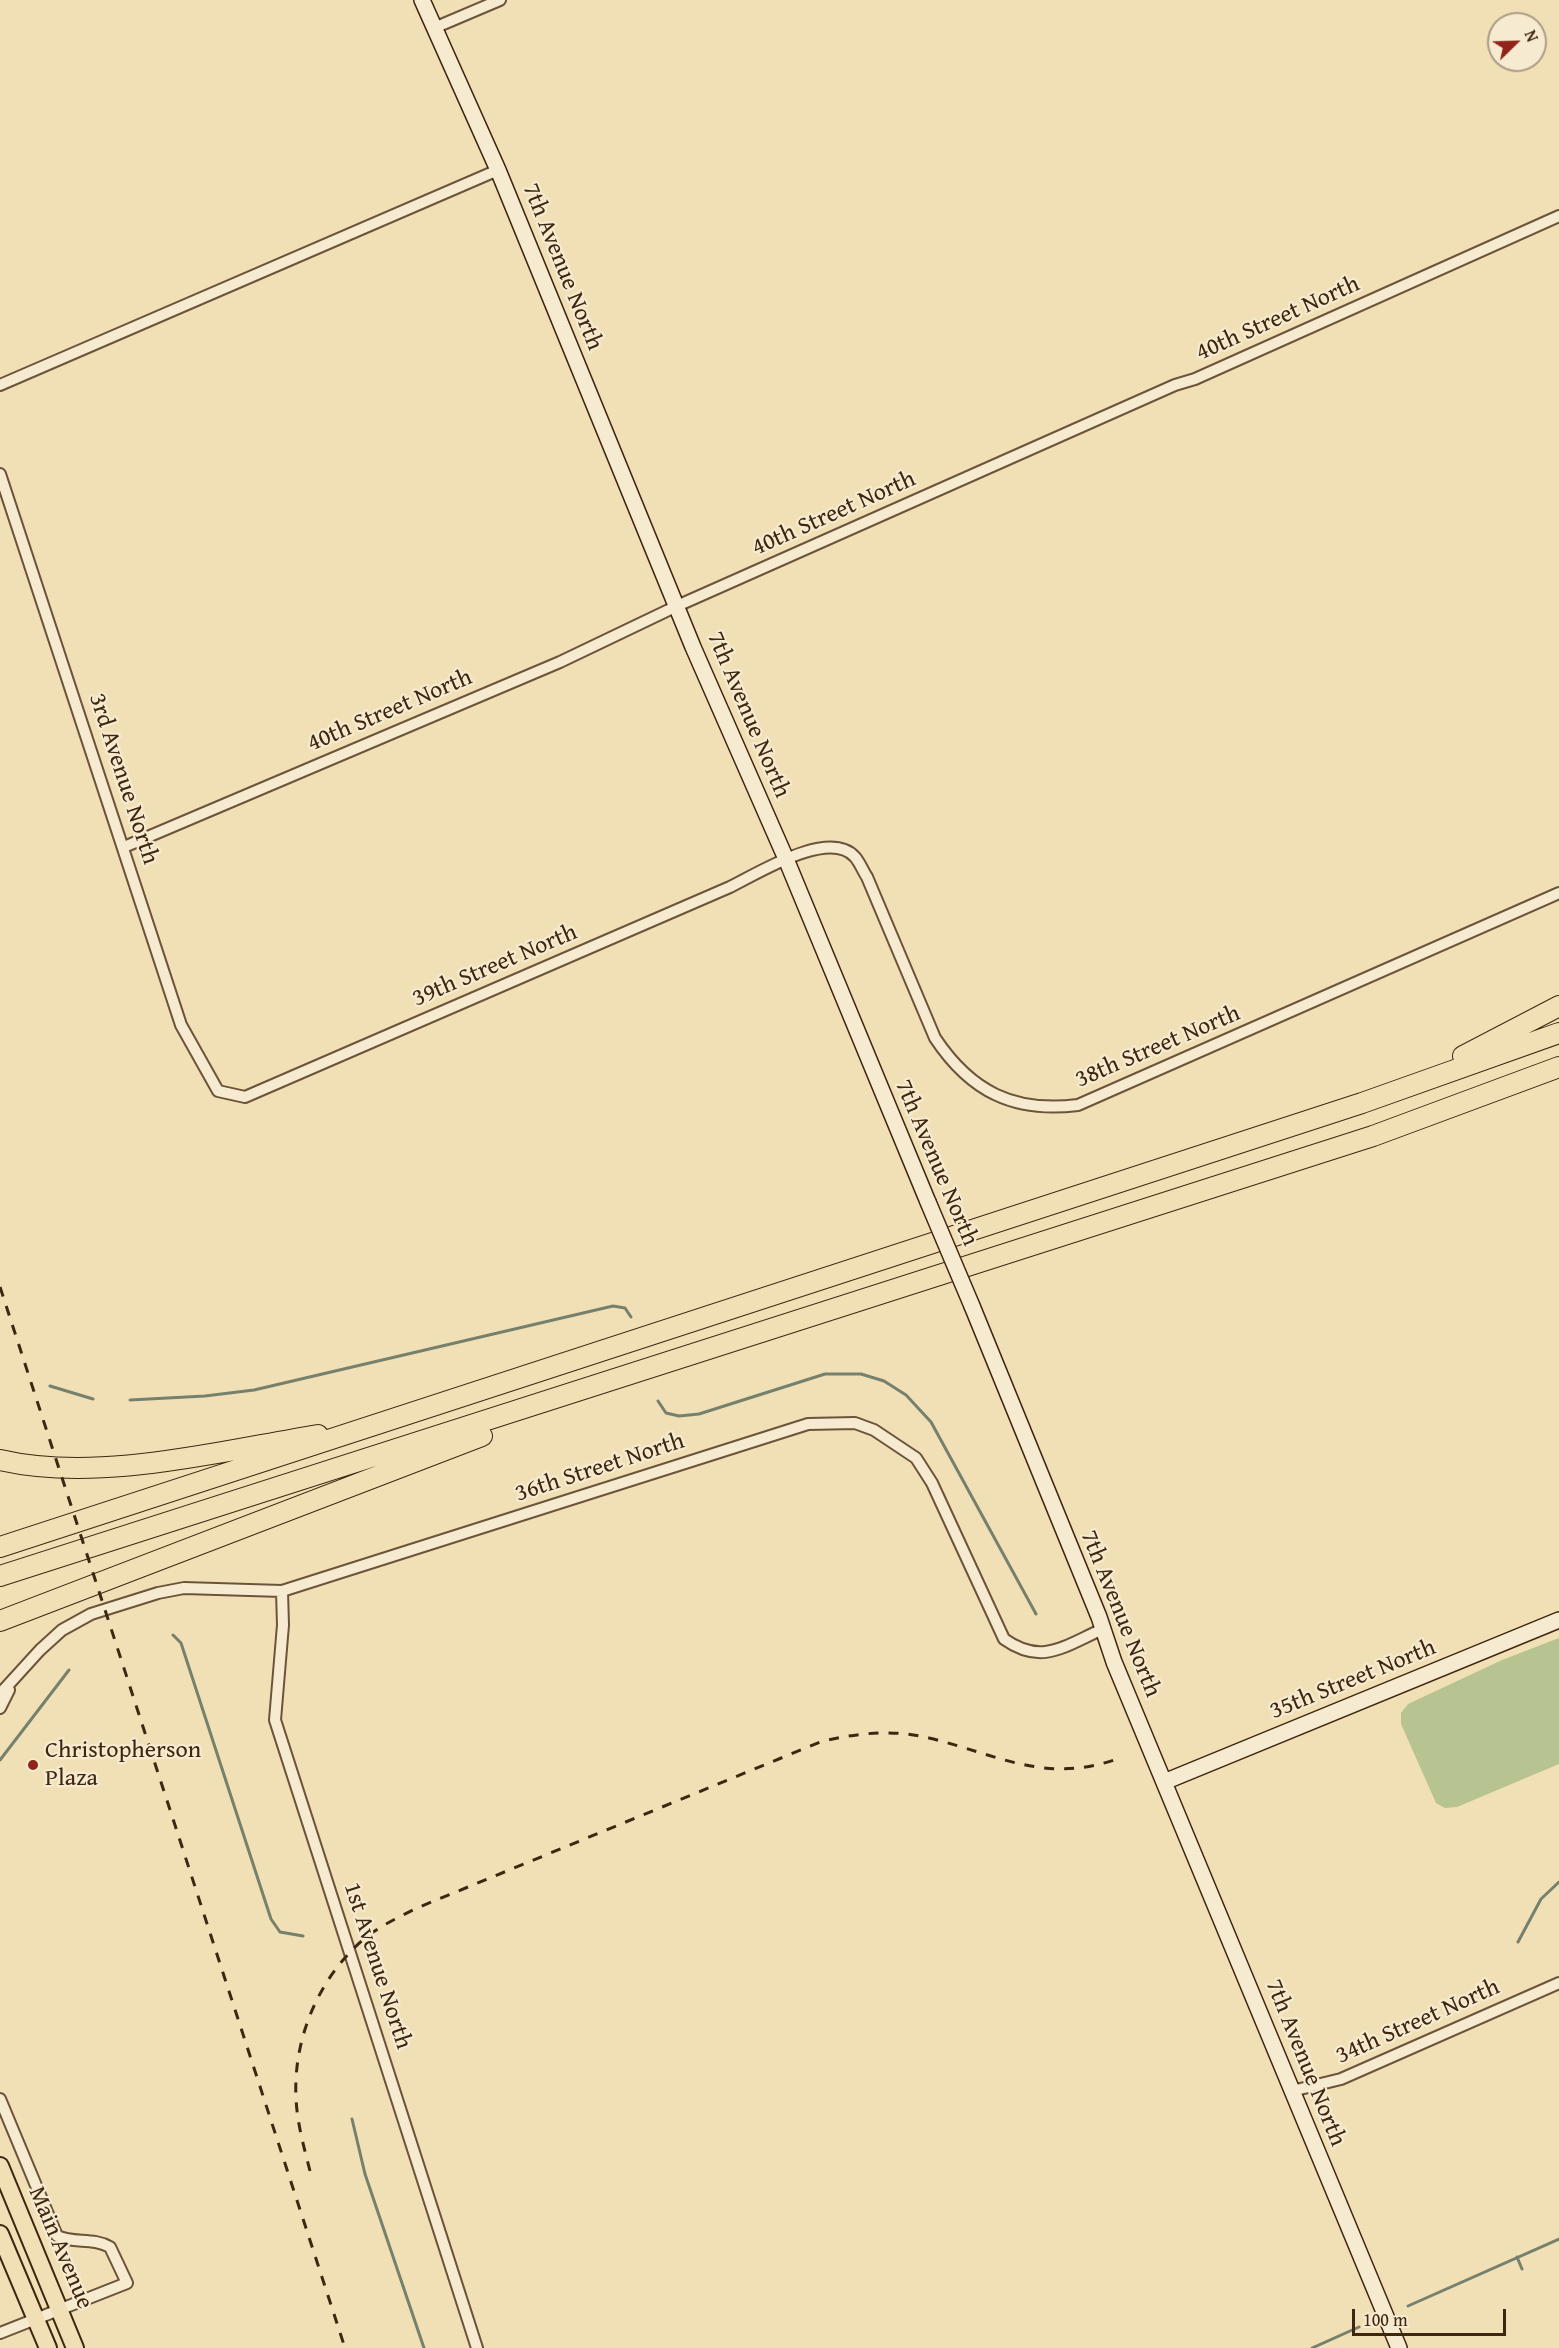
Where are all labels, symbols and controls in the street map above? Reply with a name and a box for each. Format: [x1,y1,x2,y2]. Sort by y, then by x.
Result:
north arrow [1487,12,1547,72]
text: N [1519,26,1545,45]
street label: 7th Avenue North [515,179,609,355]
street label: 40th Street North [1192,270,1364,368]
street label: 40th Street North [748,465,920,563]
street label: 7th Avenue North [700,628,796,802]
street label: 40th Street North [303,663,477,759]
street label: 3rd Avenue North [82,690,164,868]
street label: 39th Street North [408,918,582,1014]
street label: 38th Street North [1071,999,1245,1095]
street label: 7th Avenue North [888,1076,984,1250]
street label: 36th Street North [512,1427,688,1509]
street label: 7th Avenue North [1073,1526,1167,1702]
street label: 35th Street North [1266,1634,1440,1726]
place label: Christopherson Plaza [45,1737,201,1793]
marker: Christopherson Plaza [26,1758,40,1772]
street label: 1st Avenue North [336,1879,418,2053]
street label: 34th Street North [1332,1973,1504,2071]
street label: 7th Avenue North [1258,1975,1352,2151]
street label: Main Avenue [21,2182,99,2314]
scale bar [1355,2297,1510,2335]
text: 100 m [1363,2306,1408,2333]

